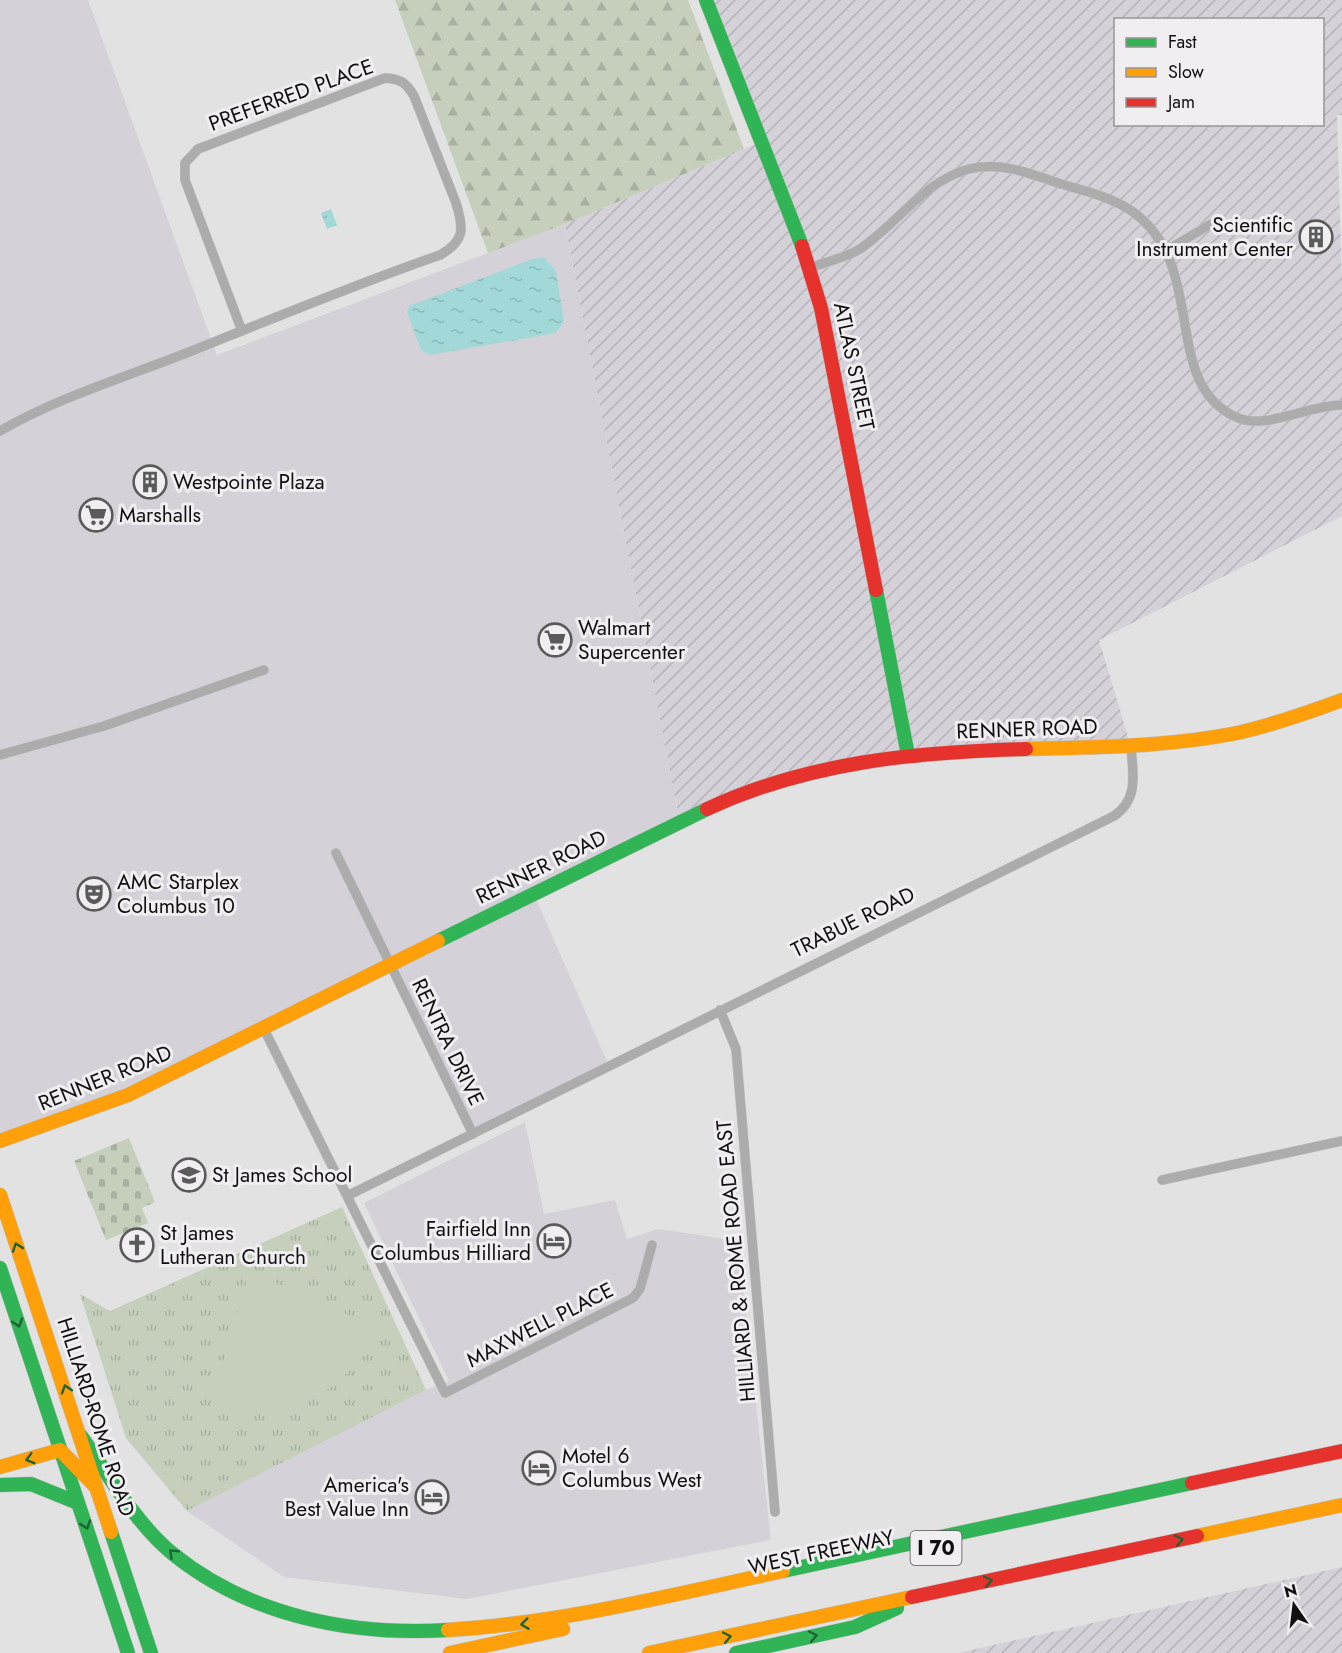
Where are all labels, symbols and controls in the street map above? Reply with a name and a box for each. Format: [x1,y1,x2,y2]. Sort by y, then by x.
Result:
legend [1114,18,1324,126]
text: Fast [1168,29,1197,55]
street label: PREFERRED PLACE [204,51,378,139]
text: Slow [1168,59,1205,85]
text: Jam [1166,89,1195,115]
place label: Scientific Instrument Center [1136,210,1294,264]
building icon: Scientific Instrument Center [1298,219,1334,255]
street label: ATLAS STREET [826,299,882,433]
building icon: Westpointe Plaza [132,464,168,500]
place label: Westpointe Plaza [173,467,325,497]
supermarket icon: Marshalls [78,497,114,533]
place label: Marshalls [119,500,201,530]
place label: Walmart Supercenter [578,613,686,667]
supermarket icon: Walmart Supercenter [537,622,573,658]
street label: RENNER ROAD [956,712,1098,746]
street label: RENNER ROAD [471,823,611,911]
place label: AMC Starplex Columbus 10 [117,867,239,921]
theatre icon: AMC Starplex Columbus 10 [76,876,112,912]
street label: TRABUE ROAD [786,879,920,965]
street label: RENTRA DRIVE [404,973,492,1111]
street label: RENNER ROAD [34,1038,176,1118]
street label: HILLIARD & ROME ROAD EAST [709,1119,763,1403]
school or university icon: St James School [171,1157,207,1193]
place label: St James School [212,1160,352,1190]
place label: Fairfield Inn Columbus Hilliard [370,1214,531,1268]
place label: St James Lutheran Church [160,1218,306,1272]
hotel icon: Fairfield Inn Columbus Hilliard [536,1223,572,1259]
church icon: St James Lutheran Church [119,1227,155,1263]
one-way arrow [12,1242,25,1253]
street label: MAXWELL PLACE [461,1275,619,1375]
street label: HILLIARD-ROME ROAD [50,1314,142,1520]
one-way arrow [11,1318,23,1328]
one-way arrow [61,1384,73,1395]
place label: Motel 6 Columbus West [562,1441,701,1495]
hotel icon: Motel 6 Columbus West [521,1450,557,1486]
one-way arrow [25,1452,36,1464]
place label: America's Best Value Inn [285,1470,409,1524]
hotel icon: America's Best Value Inn [414,1479,450,1515]
one-way arrow [79,1519,92,1530]
street label: WEST FREEWAY [745,1522,897,1582]
road number: I 70 [910,1531,962,1565]
one-way arrow [1173,1535,1183,1548]
one-way arrow [169,1549,180,1560]
north arrow [1264,1575,1324,1635]
one-way arrow [983,1576,993,1589]
text: N [1282,1578,1299,1604]
one-way arrow [520,1617,529,1629]
one-way arrow [808,1630,818,1643]
one-way arrow [722,1631,732,1644]

